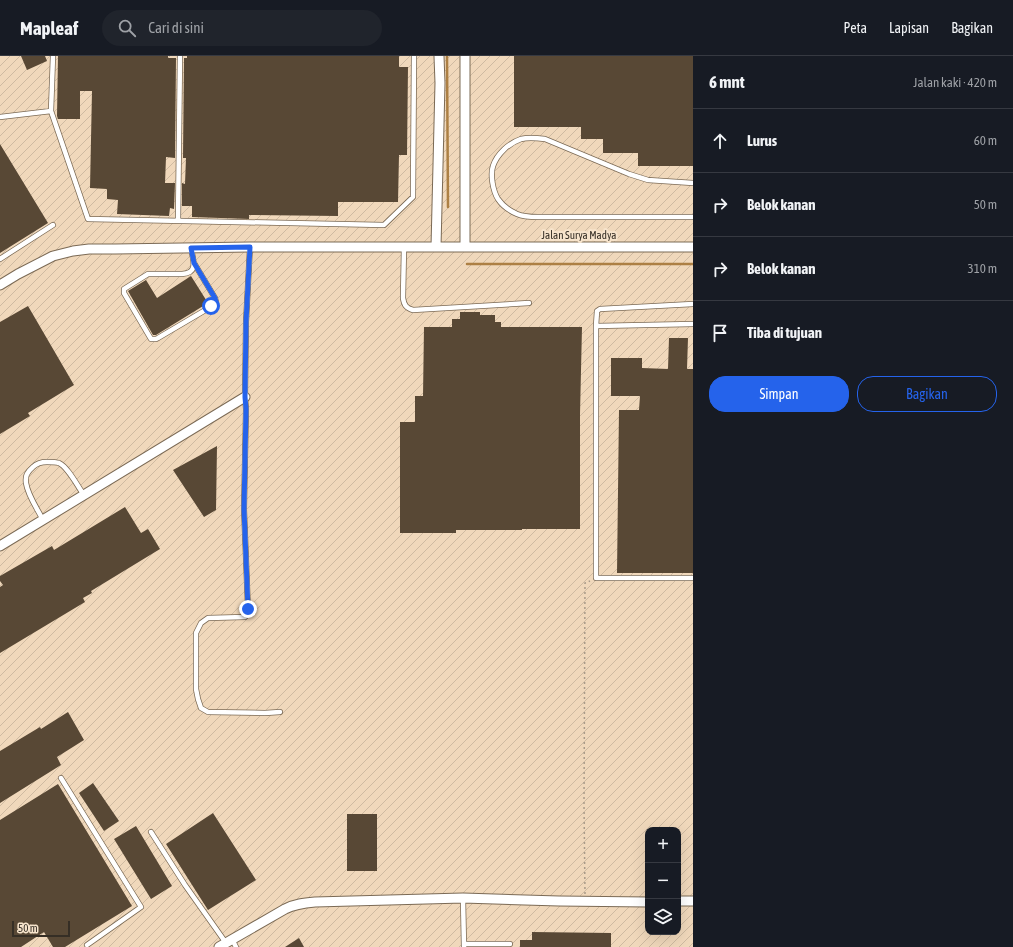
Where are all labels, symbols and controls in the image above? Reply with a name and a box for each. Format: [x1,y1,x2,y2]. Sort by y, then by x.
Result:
search box [102,10,382,46]
text: Mapleaf [20,17,78,39]
icon: search [116,17,138,39]
text: Cari di sini [148,19,204,36]
text: Peta [843,20,867,36]
text: Lapisan [889,20,929,36]
text: Bagikan [951,20,993,36]
text: 6 mnt [709,72,745,92]
text: Jalan kaki · 420 m [913,75,997,90]
icon: ahead [709,130,731,152]
text: Lurus [747,132,777,149]
text: 60 m [974,133,997,148]
icon: right [709,194,731,216]
text: Belok kanan [747,196,816,213]
text: 50 m [974,197,997,212]
street label: Jalan Surya Madya [542,229,616,241]
icon: right [709,258,731,280]
text: Belok kanan [747,260,816,277]
text: 310 m [968,261,997,276]
route start [202,297,220,315]
icon: arrive [709,322,731,344]
text: Tiba di tujuan [747,324,822,341]
button: Simpan [709,376,849,412]
button: Bagikan [857,376,997,412]
route end [239,600,257,618]
map controls [645,827,681,935]
button: + [645,827,681,863]
button: − [645,863,681,899]
button: layers [645,899,681,935]
scale bar [12,919,70,938]
text: 50 m [18,922,38,934]

